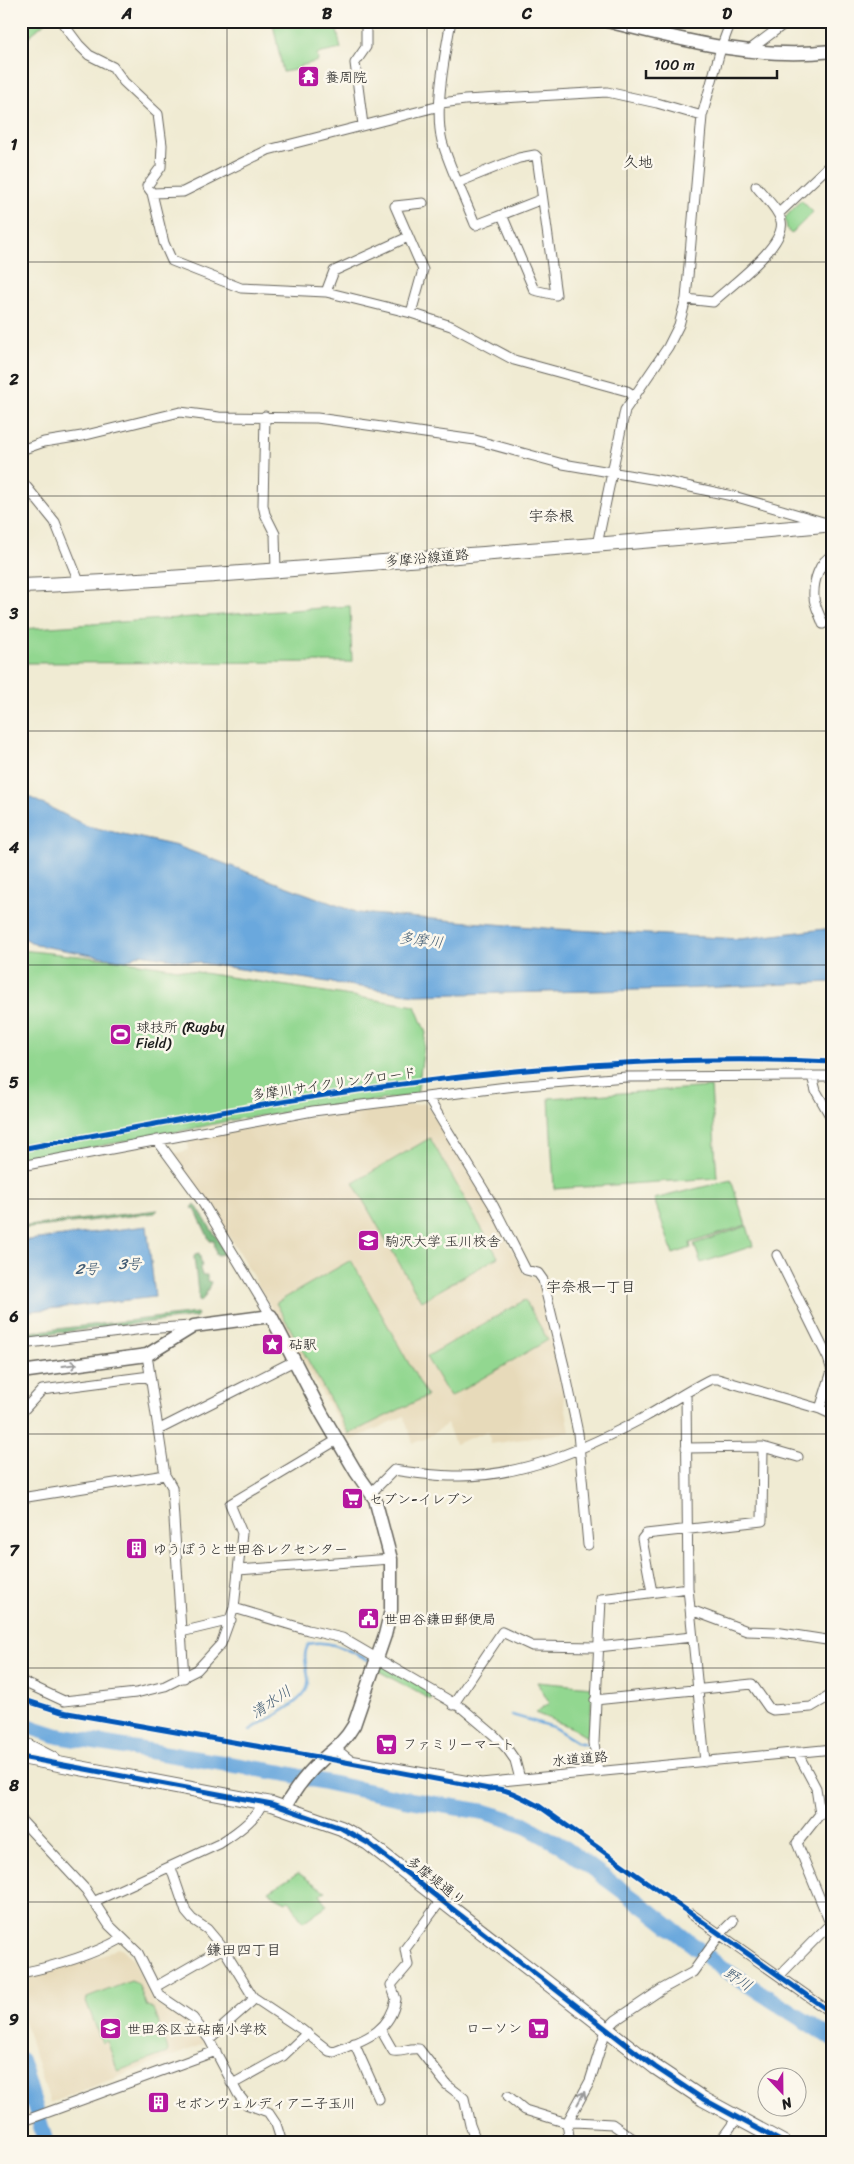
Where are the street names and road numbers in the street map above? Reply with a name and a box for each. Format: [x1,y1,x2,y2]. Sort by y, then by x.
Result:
street label: 多摩沿線道路 [384,542,470,574]
street label: 多摩川サイクリングロード [250,1060,418,1108]
street label: 水道道路 [551,1744,609,1774]
street label: 多摩堤通り [401,1850,471,1912]

